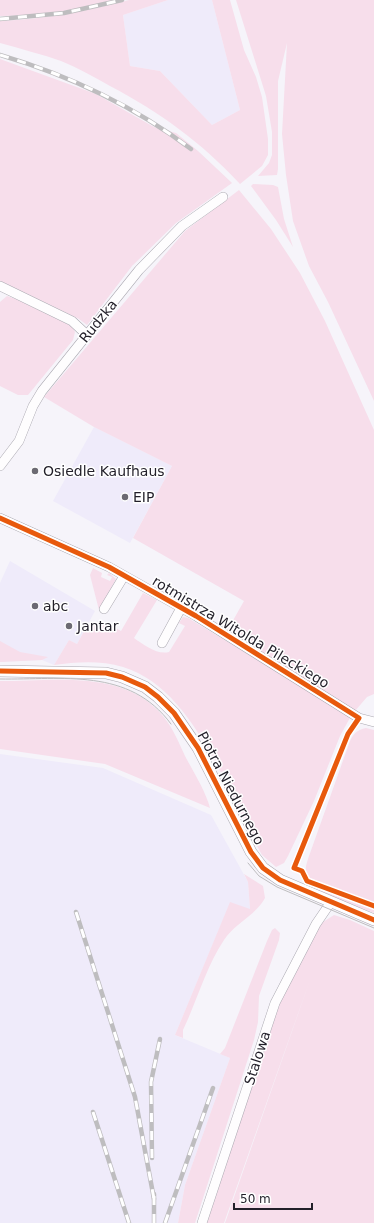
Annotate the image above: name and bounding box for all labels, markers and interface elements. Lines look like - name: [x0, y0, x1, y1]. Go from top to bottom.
- street label: Rudzka: [76, 296, 120, 346]
- place label: Osiedle Kaufhaus: [43, 463, 165, 479]
- marker: Osiedle Kaufhaus: [30, 466, 40, 476]
- place label: EIP: [133, 489, 154, 505]
- marker: EIP: [120, 492, 130, 502]
- street label: rotmistrza Witolda Pileckiego: [150, 573, 332, 691]
- place label: abc: [43, 598, 68, 614]
- marker: abc: [30, 601, 40, 611]
- place label: Jantar: [76, 618, 119, 634]
- marker: Jantar: [64, 621, 74, 631]
- street label: Piotra Niedurnego: [194, 729, 268, 847]
- street label: Stalowa: [241, 1029, 273, 1087]
- scale bar: [234, 1185, 312, 1211]
- text: 50 m: [240, 1192, 271, 1206]

